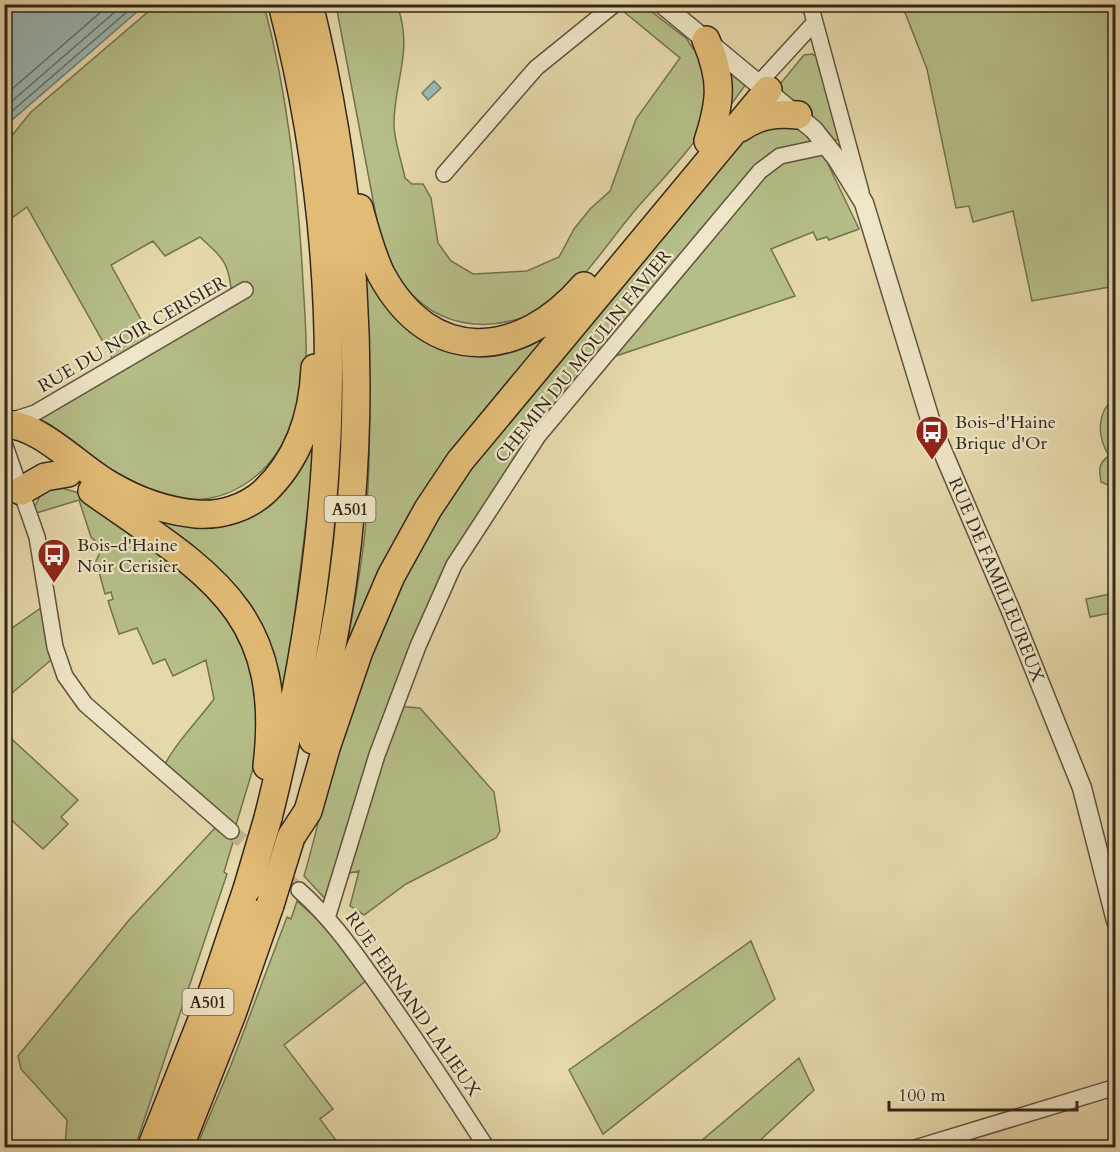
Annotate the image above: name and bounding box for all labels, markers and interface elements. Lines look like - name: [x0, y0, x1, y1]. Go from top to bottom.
- street label: CHEMIN DU MOULIN FAVIER: [489, 244, 678, 468]
- street label: RUE DU NOIR CERISIER: [33, 270, 232, 399]
- place label: Bois-d'Haine Brique d'Or: [955, 410, 1056, 456]
- bus stop icon: Bois-d'Haine Brique d'Or: [914, 414, 950, 461]
- street label: RUE DE FAMILLEUREUX: [942, 474, 1051, 687]
- road number: A501: [324, 496, 376, 522]
- place label: Bois-d'Haine Noir Cerisier: [77, 533, 178, 579]
- bus stop icon: Bois-d'Haine Noir Cerisier: [36, 537, 72, 584]
- street label: RUE FERNAND LALIEUX: [339, 907, 487, 1102]
- road number: A501: [182, 989, 234, 1015]
- scale bar: [889, 1074, 1076, 1112]
- text: 100 m: [898, 1083, 946, 1108]

